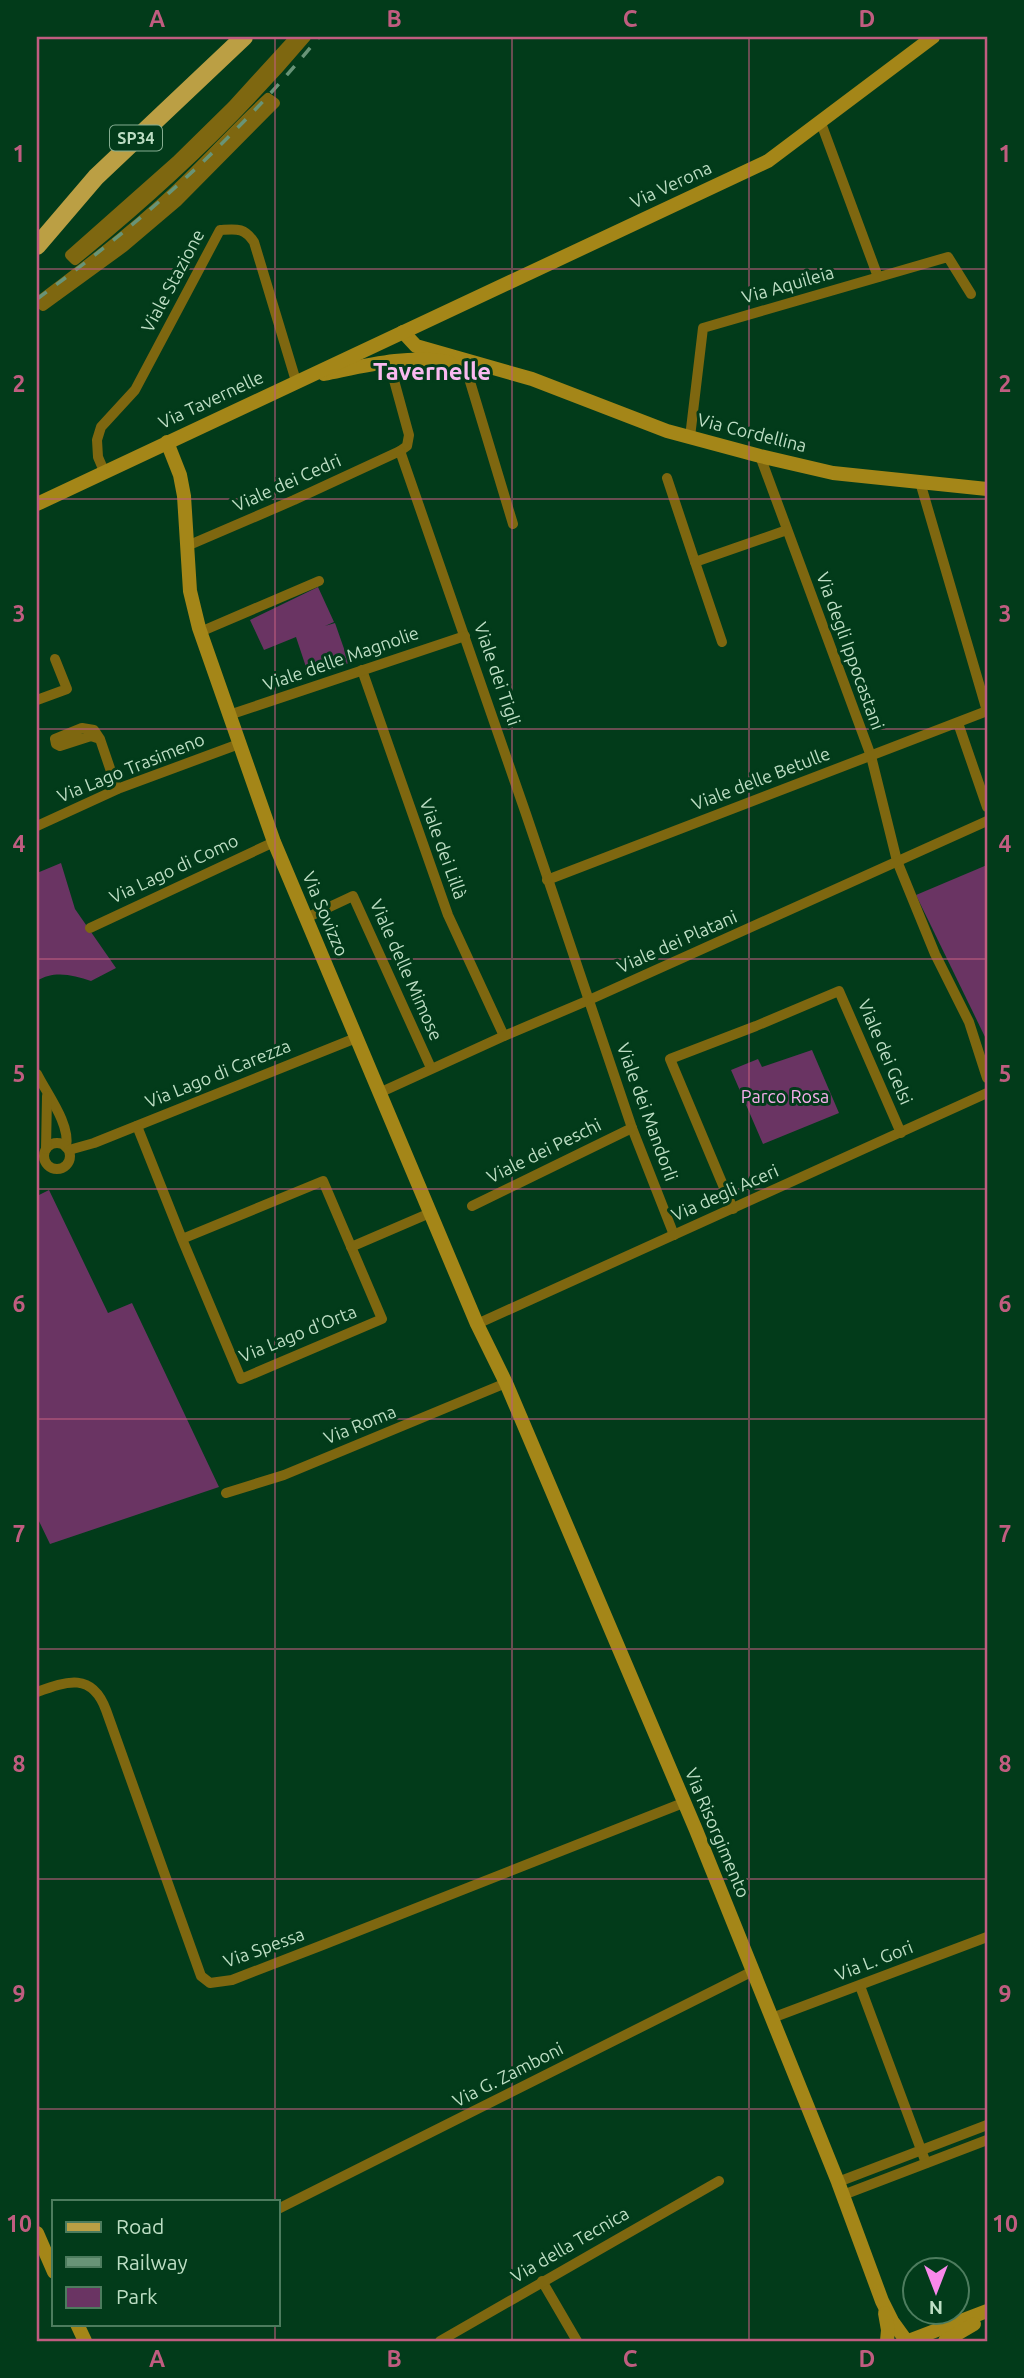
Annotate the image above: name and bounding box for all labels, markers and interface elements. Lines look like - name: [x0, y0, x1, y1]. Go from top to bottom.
- text: A: [149, 6, 165, 31]
- text: B: [386, 6, 402, 31]
- text: C: [623, 6, 638, 31]
- text: D: [859, 6, 875, 31]
- road number: SP34: [110, 126, 162, 150]
- text: 1: [13, 141, 25, 166]
- text: 1: [999, 141, 1011, 166]
- street label: Via Verona: [627, 157, 714, 212]
- street label: Viale Stazione: [137, 226, 208, 335]
- street label: Via Aquileia: [739, 261, 836, 307]
- district label: Tavernelle: [373, 358, 491, 385]
- street label: Via Tavernelle: [155, 366, 266, 432]
- text: 2: [13, 371, 25, 396]
- text: 2: [999, 371, 1011, 396]
- street label: Via Cordellina: [696, 409, 809, 455]
- street label: Viale dei Cedri: [230, 449, 344, 515]
- street label: Via degli Ippocastani: [813, 569, 889, 732]
- text: 3: [13, 601, 25, 626]
- text: 3: [999, 601, 1011, 626]
- street label: Viale dei Tigli: [471, 620, 525, 728]
- street label: Viale delle Magnolie: [260, 622, 421, 694]
- street label: Via Lago Trasimeno: [54, 728, 207, 806]
- street label: Viale delle Betulle: [689, 742, 833, 814]
- street label: Viale dei Lillà: [416, 796, 471, 902]
- street label: Via Lago di Como: [106, 829, 241, 907]
- text: 4: [13, 831, 26, 856]
- text: 4: [999, 831, 1012, 856]
- street label: Via Sovizzo: [299, 868, 353, 959]
- street label: Viale delle Mimose: [367, 896, 447, 1043]
- street label: Viale dei Platani: [614, 906, 740, 976]
- street label: Viale dei Gelsi: [855, 996, 917, 1107]
- street label: Via Lago di Carezza: [142, 1035, 293, 1111]
- street label: Viale dei Mandorli: [614, 1040, 682, 1183]
- text: 5: [13, 1061, 25, 1086]
- text: 5: [999, 1061, 1011, 1086]
- park label: Parco Rosa: [741, 1086, 829, 1106]
- street label: Viale dei Peschi: [483, 1114, 604, 1186]
- street label: Via degli Aceri: [668, 1160, 781, 1225]
- text: 6: [13, 1291, 26, 1316]
- text: 6: [999, 1291, 1012, 1316]
- street label: Via Lago d'Orta: [236, 1300, 359, 1366]
- street label: Via Roma: [321, 1401, 399, 1448]
- text: 7: [13, 1521, 25, 1546]
- text: 7: [999, 1521, 1011, 1546]
- text: 8: [13, 1751, 25, 1776]
- text: 8: [999, 1751, 1011, 1776]
- street label: Via Risorgimento: [682, 1765, 754, 1900]
- street label: Via Spessa: [221, 1923, 307, 1971]
- street label: Via L. Gori: [832, 1936, 915, 1984]
- text: 9: [13, 1981, 25, 2006]
- text: 9: [999, 1981, 1011, 2006]
- street label: Via G. Zamboni: [449, 2038, 566, 2111]
- legend: [52, 2200, 280, 2326]
- street label: Via della Tecnica: [507, 2202, 632, 2286]
- text: 10: [6, 2211, 32, 2236]
- text: 10: [992, 2211, 1018, 2236]
- text: Road: [116, 2214, 164, 2238]
- text: Railway: [116, 2250, 188, 2274]
- north arrow: [902, 2256, 972, 2326]
- text: Park: [116, 2284, 158, 2308]
- text: N: [929, 2297, 943, 2319]
- text: A: [149, 2346, 165, 2371]
- text: B: [386, 2346, 402, 2371]
- text: C: [623, 2346, 638, 2371]
- text: D: [859, 2346, 875, 2371]

